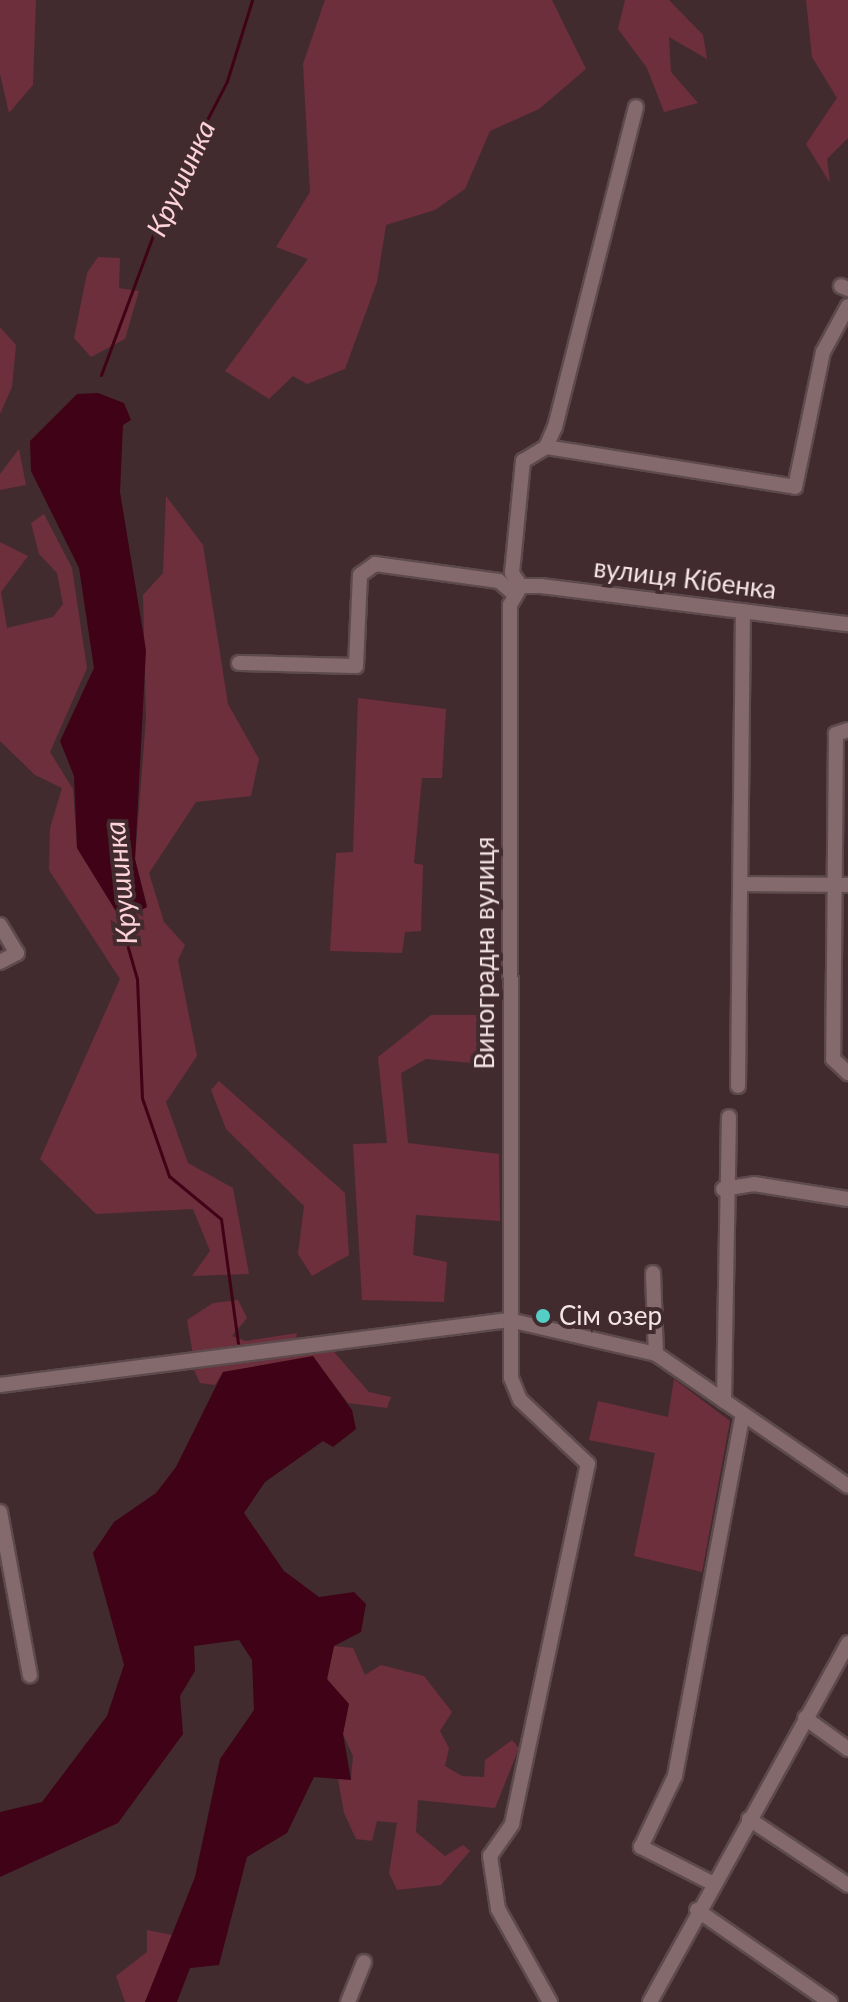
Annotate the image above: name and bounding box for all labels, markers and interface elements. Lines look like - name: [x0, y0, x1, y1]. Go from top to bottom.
- water label: Крушинка: [139, 115, 221, 241]
- street label: вулиця Кібенка: [592, 552, 778, 606]
- water label: Крушинка: [97, 820, 143, 946]
- street label: Виноградна вулиця: [469, 837, 501, 1069]
- place label: Сім озер: [559, 1300, 662, 1332]
- marker: Сім озер: [534, 1307, 552, 1325]

